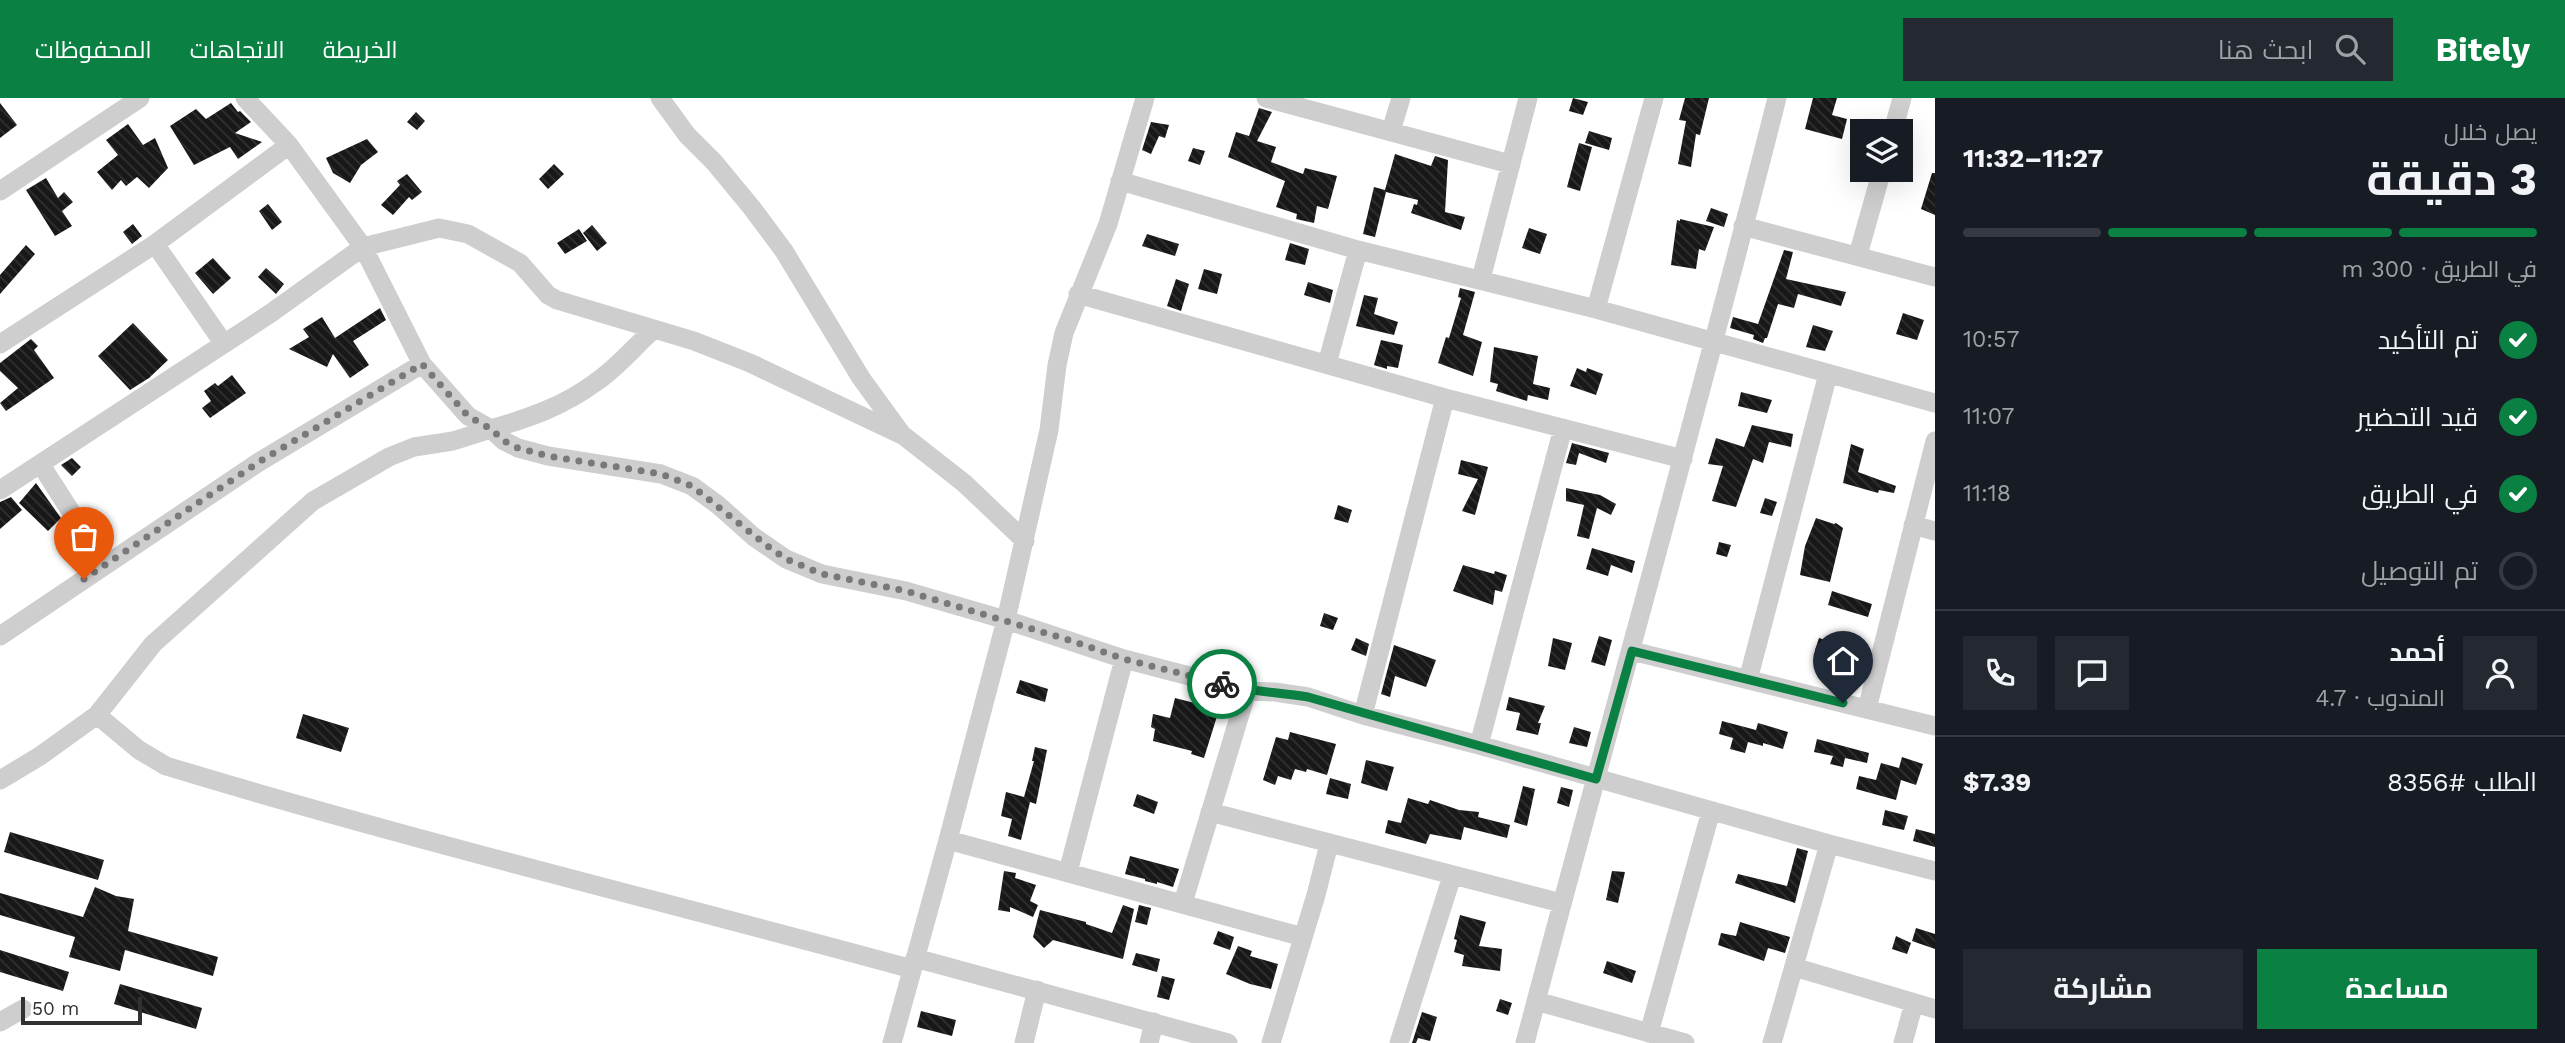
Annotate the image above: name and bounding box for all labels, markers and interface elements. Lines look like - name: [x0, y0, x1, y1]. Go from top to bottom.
- search box: [1903, 18, 2393, 81]
- icon: search: [2331, 30, 2369, 68]
- text: Bitely: [2435, 30, 2530, 69]
- text: ابحث هنا: [2218, 35, 2313, 65]
- text: المحفوظات: [35, 36, 152, 64]
- text: الاتجاهات: [190, 36, 285, 64]
- text: الخريطة: [323, 36, 398, 64]
- map controls: [1850, 119, 1913, 182]
- button: layers: [1850, 119, 1913, 182]
- text: يصل خلال: [2444, 119, 2537, 146]
- text: 11:27–11:32: [1963, 143, 2103, 173]
- text: 3 دقيقة: [2367, 152, 2537, 206]
- text: في الطريق · 300 m: [2342, 256, 2537, 283]
- icon: check: [2499, 321, 2537, 359]
- text: تم التأكيد: [2378, 325, 2478, 355]
- text: 10:57: [1963, 326, 2019, 353]
- icon: check: [2499, 398, 2537, 436]
- text: قيد التحضير: [2357, 402, 2478, 432]
- text: 11:07: [1963, 403, 2015, 430]
- icon: check: [2499, 475, 2537, 513]
- text: في الطريق: [2362, 479, 2478, 509]
- text: 11:18: [1963, 480, 2011, 507]
- pin: [54, 507, 114, 579]
- icon: bag: [65, 518, 103, 556]
- text: تم التوصيل: [2361, 556, 2478, 586]
- pin: [1813, 631, 1873, 703]
- button: phone: [1963, 636, 2037, 710]
- button: chat: [2055, 636, 2129, 710]
- button: person: [2463, 636, 2537, 710]
- text: أحمد: [2389, 637, 2445, 667]
- icon: home: [1824, 642, 1862, 680]
- courier: [1187, 649, 1257, 719]
- icon: bike: [1203, 665, 1241, 703]
- text: المندوب · 4.7: [2315, 685, 2445, 712]
- text: $7.39: [1963, 767, 2031, 797]
- text: الطلب #8356: [2387, 767, 2537, 797]
- button: مشاركة: [1963, 949, 2243, 1029]
- button: مساعدة: [2257, 949, 2537, 1029]
- scale bar: [21, 994, 142, 1026]
- text: 50 m: [32, 997, 79, 1020]

